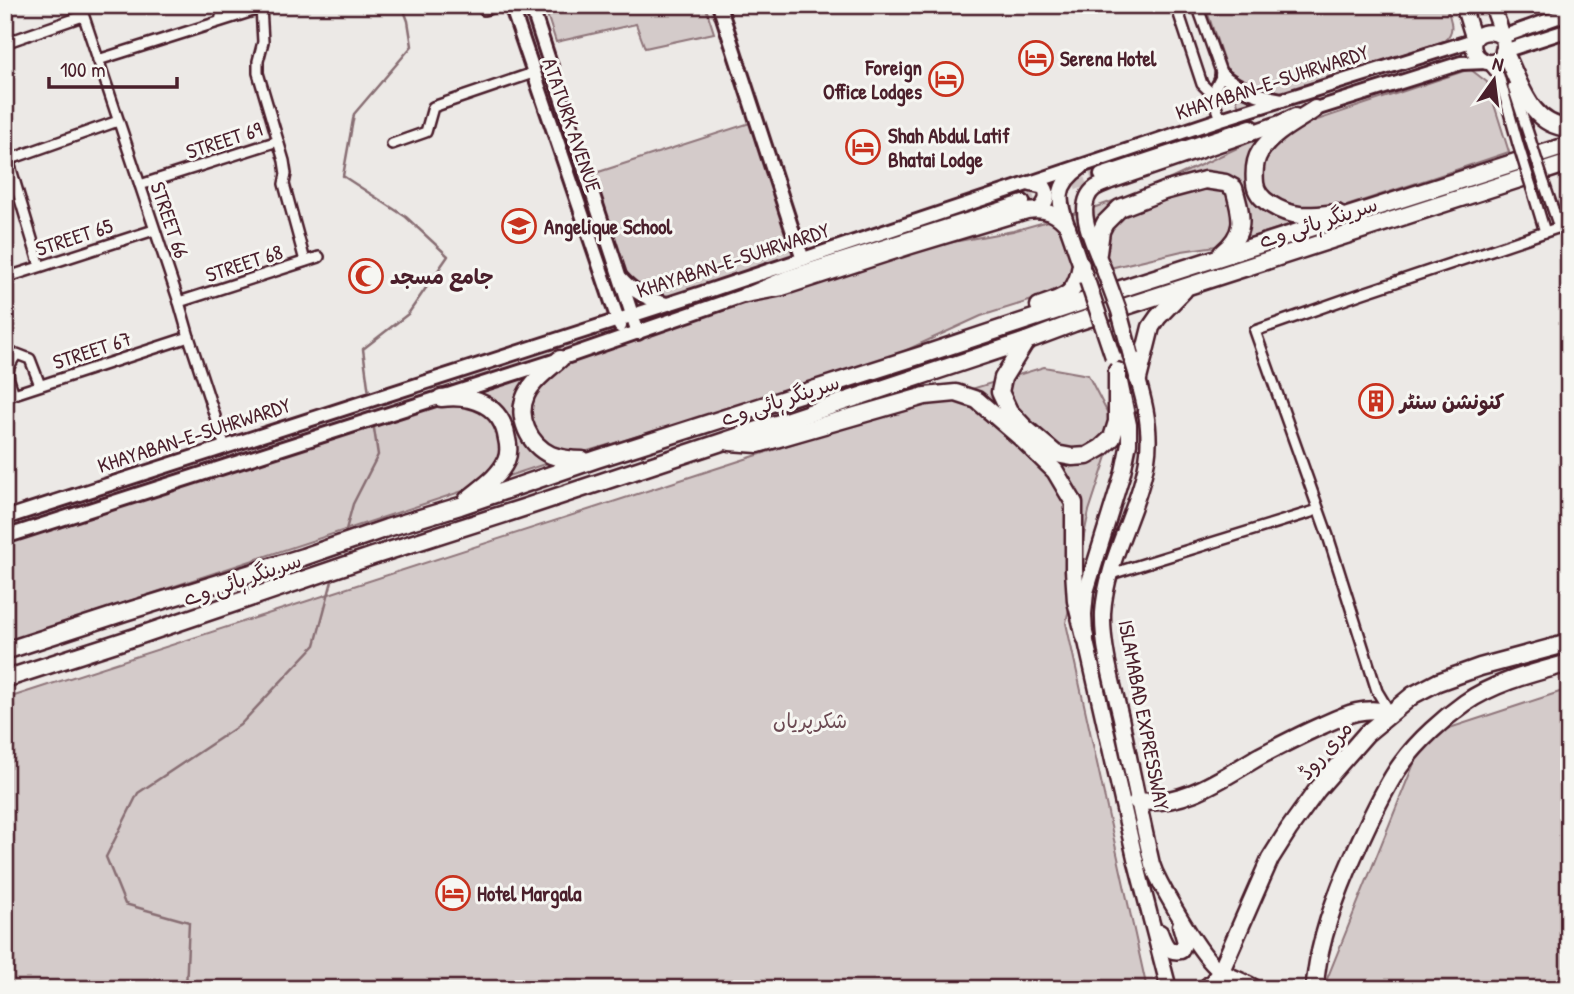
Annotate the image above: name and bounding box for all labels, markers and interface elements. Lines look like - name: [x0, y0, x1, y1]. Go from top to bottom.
- street label: KHAYABAN-E-SUHRWARDY: [1172, 37, 1373, 127]
- hotel icon: Serena Hotel: [1017, 39, 1055, 77]
- place label: Serena Hotel: [1060, 44, 1157, 73]
- scale bar: [49, 46, 177, 90]
- north arrow: [1458, 46, 1528, 116]
- text: N: [1490, 50, 1506, 77]
- place label: Foreign Office Lodges: [823, 53, 922, 107]
- street label: ATATURK AVENUE: [535, 54, 609, 196]
- text: 100 m: [60, 55, 106, 84]
- hotel icon: Foreign Office Lodges: [927, 60, 965, 98]
- street label: STREET 69: [182, 114, 266, 166]
- place label: Shah Abdul Latif Bhatai Lodge: [888, 121, 1010, 175]
- hotel icon: Shah Abdul Latif Bhatai Lodge: [844, 128, 882, 166]
- street label: STREET 66: [143, 178, 197, 262]
- street label: سرینگر ہائی وے: [1255, 189, 1382, 257]
- school or university icon: Angelique School: [500, 207, 538, 245]
- street label: STREET 65: [32, 211, 116, 263]
- place label: Angelique School: [544, 212, 673, 242]
- street label: KHAYABAN-E-SUHRWARDY: [633, 215, 834, 305]
- street label: STREET 68: [202, 237, 286, 289]
- mosque icon: جامع مسجد: [347, 257, 385, 295]
- place label: جامع مسجد: [390, 262, 493, 292]
- street label: STREET 67: [49, 324, 135, 376]
- street label: سرینگر ہائی وے: [717, 367, 844, 435]
- building icon: کنونشن سنٹر: [1357, 382, 1395, 420]
- place label: کنونشن سنٹر: [1398, 387, 1505, 416]
- street label: KHAYABAN-E-SUHRWARDY: [94, 390, 295, 480]
- street label: سرینگر ہائی وے: [179, 545, 306, 615]
- street label: ISLAMABAD EXPRESSWAY: [1111, 617, 1177, 814]
- park label: شکرپریاں: [773, 706, 847, 735]
- street label: مری روڈ: [1291, 714, 1359, 786]
- hotel icon: Hotel Margala: [434, 874, 472, 912]
- place label: Hotel Margala: [477, 879, 582, 909]

